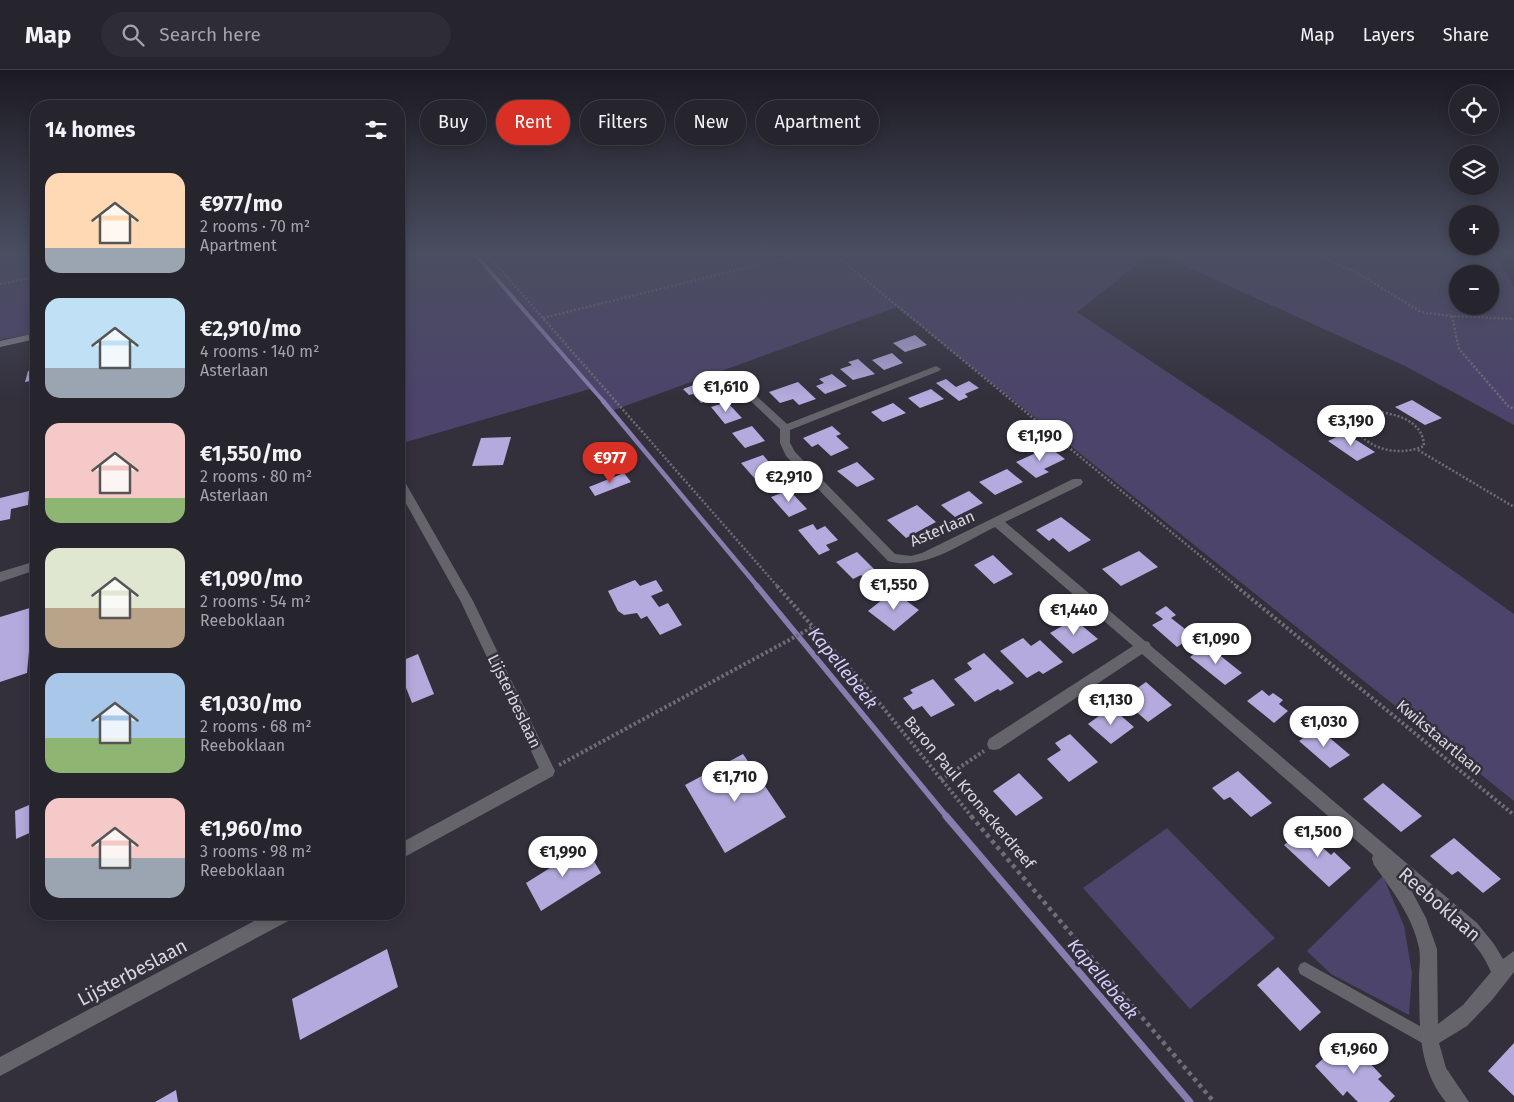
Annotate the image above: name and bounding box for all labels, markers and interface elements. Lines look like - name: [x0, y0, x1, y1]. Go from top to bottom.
- search box: [101, 12, 451, 57]
- text: Map: [25, 21, 71, 49]
- icon: search: [119, 21, 147, 49]
- text: Search here: [159, 23, 261, 46]
- text: Map: [1300, 24, 1335, 46]
- text: Layers: [1363, 24, 1415, 46]
- text: Share: [1443, 24, 1489, 46]
- map controls: [1449, 85, 1499, 315]
- button: locate: [1449, 85, 1499, 135]
- chip: Buy: [420, 100, 486, 145]
- chip: Rent: [496, 100, 570, 145]
- chip: Filters: [580, 100, 665, 145]
- chip: New: [675, 100, 746, 145]
- chip: Apartment: [756, 100, 879, 145]
- icon: filters: [362, 116, 390, 144]
- text: 14 homes: [45, 117, 135, 143]
- button: layers: [1449, 145, 1499, 195]
- text: €977/mo: [200, 191, 283, 217]
- icon: home: [85, 193, 145, 253]
- button: +: [1449, 205, 1499, 255]
- text: 2 rooms · 70 m²: [200, 217, 310, 236]
- text: Apartment: [200, 236, 277, 255]
- button: −: [1449, 265, 1499, 315]
- text: €2,910/mo: [200, 316, 301, 342]
- icon: home: [85, 318, 145, 378]
- text: 4 rooms · 140 m²: [200, 342, 319, 361]
- text: Asterlaan: [200, 361, 268, 380]
- pin: €1,610: [685, 370, 767, 413]
- text: €1,610: [704, 377, 749, 396]
- pin: €3,190: [1310, 404, 1392, 447]
- text: €3,190: [1328, 411, 1374, 430]
- pin: €1,190: [999, 420, 1081, 462]
- text: €1,190: [1018, 426, 1062, 445]
- text: €1,550/mo: [200, 441, 302, 467]
- pin: €977: [580, 442, 640, 484]
- icon: home: [85, 443, 145, 503]
- text: €977: [594, 448, 626, 467]
- pin: €2,910: [748, 460, 830, 503]
- text: 2 rooms · 80 m²: [200, 467, 312, 486]
- text: €2,910: [766, 467, 812, 486]
- text: Asterlaan: [200, 486, 268, 505]
- street label: Asterlaan: [907, 506, 977, 551]
- text: €1,090/mo: [200, 566, 303, 592]
- icon: home: [85, 568, 145, 628]
- pin: €1,550: [853, 568, 935, 611]
- text: €1,550: [871, 575, 917, 594]
- text: 2 rooms · 54 m²: [200, 592, 311, 611]
- pin: €1,440: [1033, 594, 1115, 636]
- text: €1,440: [1050, 600, 1098, 619]
- text: Reeboklaan: [200, 611, 285, 630]
- pin: €1,090: [1175, 622, 1257, 665]
- water label: Kapellebeek: [803, 623, 883, 713]
- text: €1,090: [1192, 629, 1240, 648]
- street label: Lijsterbeslaan: [484, 651, 545, 751]
- pin: €1,130: [1070, 684, 1152, 726]
- text: €1,130: [1089, 690, 1133, 709]
- text: €1,030/mo: [200, 691, 302, 717]
- icon: home: [85, 693, 145, 753]
- street label: Kwikstaartlaan: [1393, 696, 1487, 779]
- pin: €1,030: [1283, 706, 1365, 748]
- street label: Baron Paul Kronackerdreef: [900, 712, 1040, 874]
- text: €1,030: [1301, 712, 1347, 731]
- text: 2 rooms · 68 m²: [200, 717, 312, 736]
- text: Reeboklaan: [200, 736, 285, 755]
- pin: €1,710: [694, 760, 776, 803]
- text: €1,710: [713, 767, 757, 786]
- text: €1,960/mo: [200, 816, 302, 842]
- pin: €1,500: [1277, 816, 1359, 858]
- icon: home: [85, 818, 145, 878]
- text: €1,500: [1294, 822, 1342, 841]
- pin: €1,990: [522, 836, 604, 878]
- text: 3 rooms · 98 m²: [200, 842, 312, 861]
- text: €1,990: [539, 842, 587, 861]
- text: Reeboklaan: [200, 861, 285, 880]
- street label: Reeboklaan: [1394, 862, 1485, 946]
- street label: Lijsterbeslaan: [73, 934, 191, 1011]
- water label: Kapellebeek: [1063, 934, 1143, 1024]
- pin: €1,960: [1313, 1032, 1395, 1075]
- text: €1,960: [1330, 1039, 1378, 1058]

